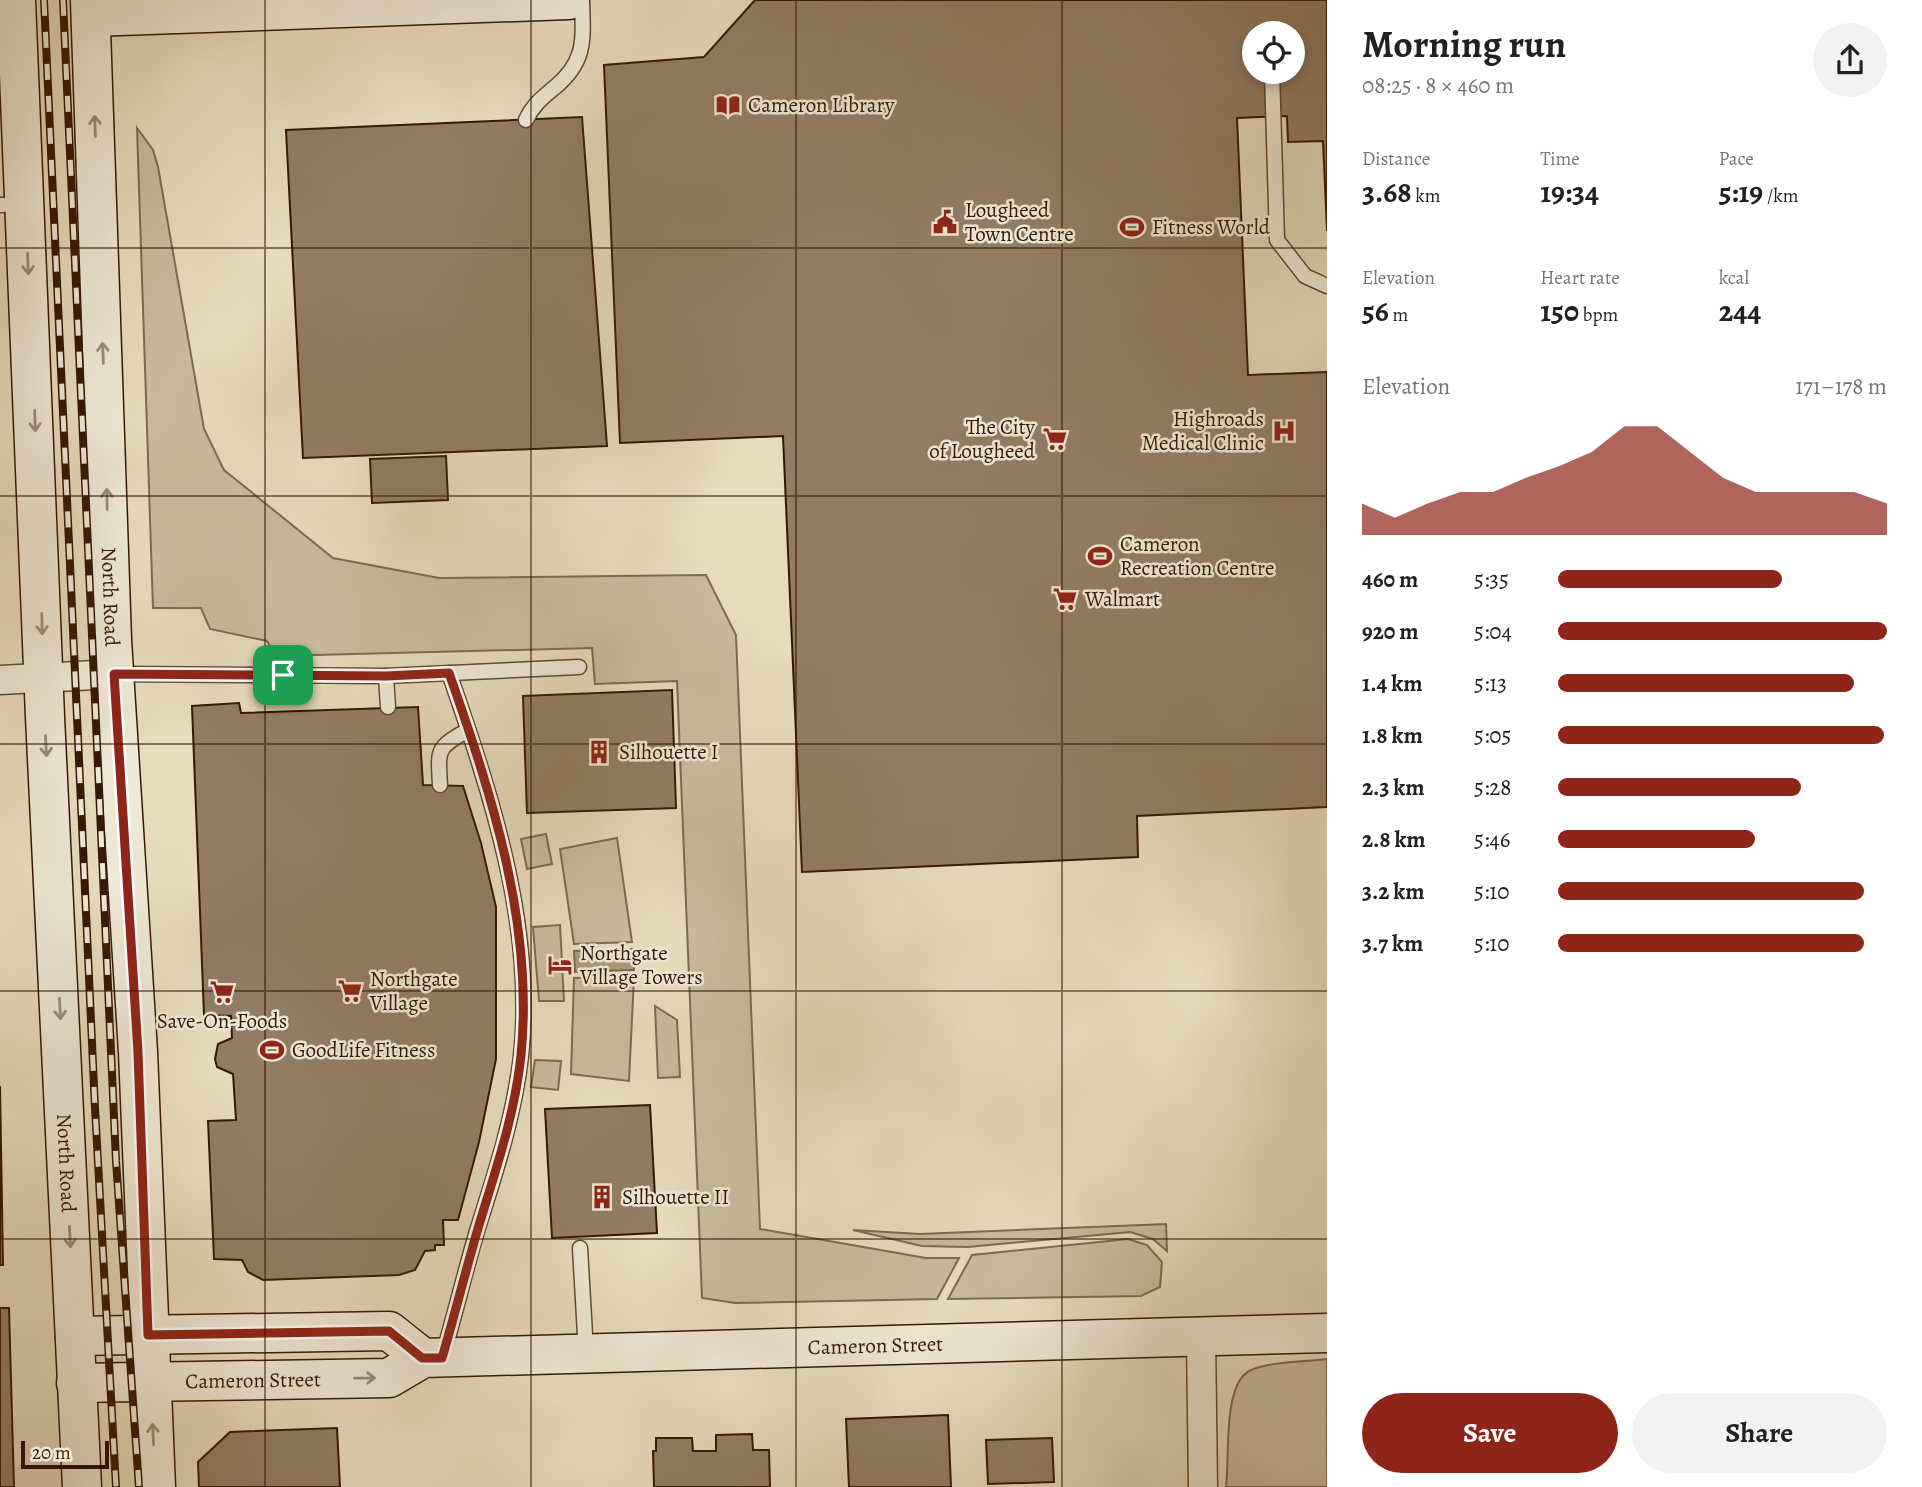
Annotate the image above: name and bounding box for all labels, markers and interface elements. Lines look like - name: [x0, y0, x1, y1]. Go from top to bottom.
- text: Morning run: [1362, 18, 1566, 70]
- map controls: [1242, 21, 1305, 84]
- button: locate: [1242, 21, 1305, 84]
- button: share: [1813, 23, 1887, 97]
- text: 08:25 · 8 × 460 m: [1362, 70, 1514, 101]
- library icon: Cameron Library: [714, 91, 742, 119]
- place label: Cameron Library: [748, 91, 895, 119]
- one-way arrow: [88, 115, 101, 138]
- text: Distance: [1362, 146, 1430, 172]
- text: Time: [1540, 146, 1580, 172]
- text: Pace: [1719, 146, 1754, 172]
- text: 3.68: [1362, 172, 1412, 212]
- text: 19:34: [1540, 172, 1599, 212]
- text: 5:19: [1719, 172, 1763, 212]
- text: km: [1412, 183, 1441, 209]
- text: /km: [1763, 183, 1799, 209]
- place label: Lougheed Town Centre: [965, 196, 1074, 248]
- public building icon: Lougheed Town Centre: [931, 208, 959, 236]
- sports icon: Fitness World: [1118, 213, 1146, 241]
- place label: Fitness World: [1152, 213, 1271, 241]
- one-way arrow: [21, 252, 34, 275]
- text: Elevation: [1362, 265, 1435, 291]
- text: Heart rate: [1540, 265, 1620, 291]
- text: kcal: [1719, 265, 1749, 291]
- text: 56: [1362, 291, 1389, 331]
- text: 150: [1540, 291, 1579, 331]
- text: 244: [1719, 291, 1761, 331]
- text: m: [1389, 302, 1408, 328]
- text: bpm: [1579, 302, 1618, 328]
- one-way arrow: [96, 342, 109, 365]
- text: Elevation: [1362, 371, 1450, 402]
- text: 171–178 m: [1795, 371, 1887, 402]
- place label: Highroads Medical Clinic: [1142, 405, 1264, 457]
- one-way arrow: [28, 409, 41, 432]
- place label: The City of Lougheed: [929, 413, 1036, 465]
- hospital icon: Highroads Medical Clinic: [1270, 417, 1298, 445]
- supermarket icon: The City of Lougheed: [1041, 425, 1069, 453]
- one-way arrow: [101, 488, 114, 511]
- place label: Cameron Recreation Centre: [1120, 530, 1274, 582]
- sports icon: Cameron Recreation Centre: [1086, 542, 1114, 570]
- street label: North Road: [95, 547, 126, 648]
- text: 460 m: [1362, 564, 1418, 595]
- text: 5:35: [1474, 564, 1509, 595]
- supermarket icon: Walmart: [1051, 585, 1079, 613]
- place label: Walmart: [1084, 585, 1160, 613]
- one-way arrow: [35, 612, 48, 635]
- text: 920 m: [1362, 616, 1419, 647]
- text: 5:04: [1474, 616, 1512, 647]
- pin: [253, 645, 313, 705]
- icon: arrive: [264, 656, 302, 694]
- text: 1.4 km: [1362, 668, 1423, 699]
- text: 5:13: [1474, 668, 1507, 699]
- text: 1.8 km: [1362, 720, 1423, 751]
- text: 5:05: [1474, 720, 1512, 751]
- one-way arrow: [40, 734, 53, 757]
- building icon: Silhouette I: [585, 738, 613, 766]
- place label: Silhouette I: [619, 738, 718, 766]
- text: 2.3 km: [1362, 772, 1425, 803]
- text: 5:28: [1474, 772, 1511, 803]
- text: 2.8 km: [1362, 824, 1426, 855]
- text: 5:46: [1474, 824, 1510, 855]
- text: 3.2 km: [1362, 876, 1425, 907]
- text: 5:10: [1474, 876, 1510, 907]
- text: 3.7 km: [1362, 928, 1423, 959]
- text: 5:10: [1474, 928, 1510, 959]
- place label: Northgate Village Towers: [579, 939, 703, 991]
- hotel icon: Northgate Village Towers: [546, 951, 574, 979]
- place label: Northgate Village: [369, 965, 458, 1017]
- supermarket icon: Northgate Village: [336, 977, 364, 1005]
- supermarket icon: Save-On-Foods: [208, 978, 236, 1006]
- one-way arrow: [53, 998, 66, 1021]
- place label: Save-On-Foods: [157, 1007, 287, 1035]
- sports icon: GoodLife Fitness: [258, 1036, 286, 1064]
- place label: GoodLife Fitness: [292, 1036, 435, 1064]
- street label: North Road: [50, 1113, 83, 1214]
- building icon: Silhouette II: [588, 1183, 616, 1211]
- place label: Silhouette II: [622, 1183, 729, 1211]
- one-way arrow: [64, 1225, 77, 1248]
- street label: Cameron Street: [807, 1330, 944, 1361]
- street label: Cameron Street: [185, 1365, 321, 1395]
- one-way arrow: [353, 1372, 376, 1385]
- button: Save: [1362, 1393, 1618, 1473]
- button: Share: [1632, 1393, 1887, 1473]
- one-way arrow: [146, 1424, 159, 1446]
- scale bar: [21, 1438, 108, 1470]
- text: 20 m: [32, 1440, 71, 1466]

